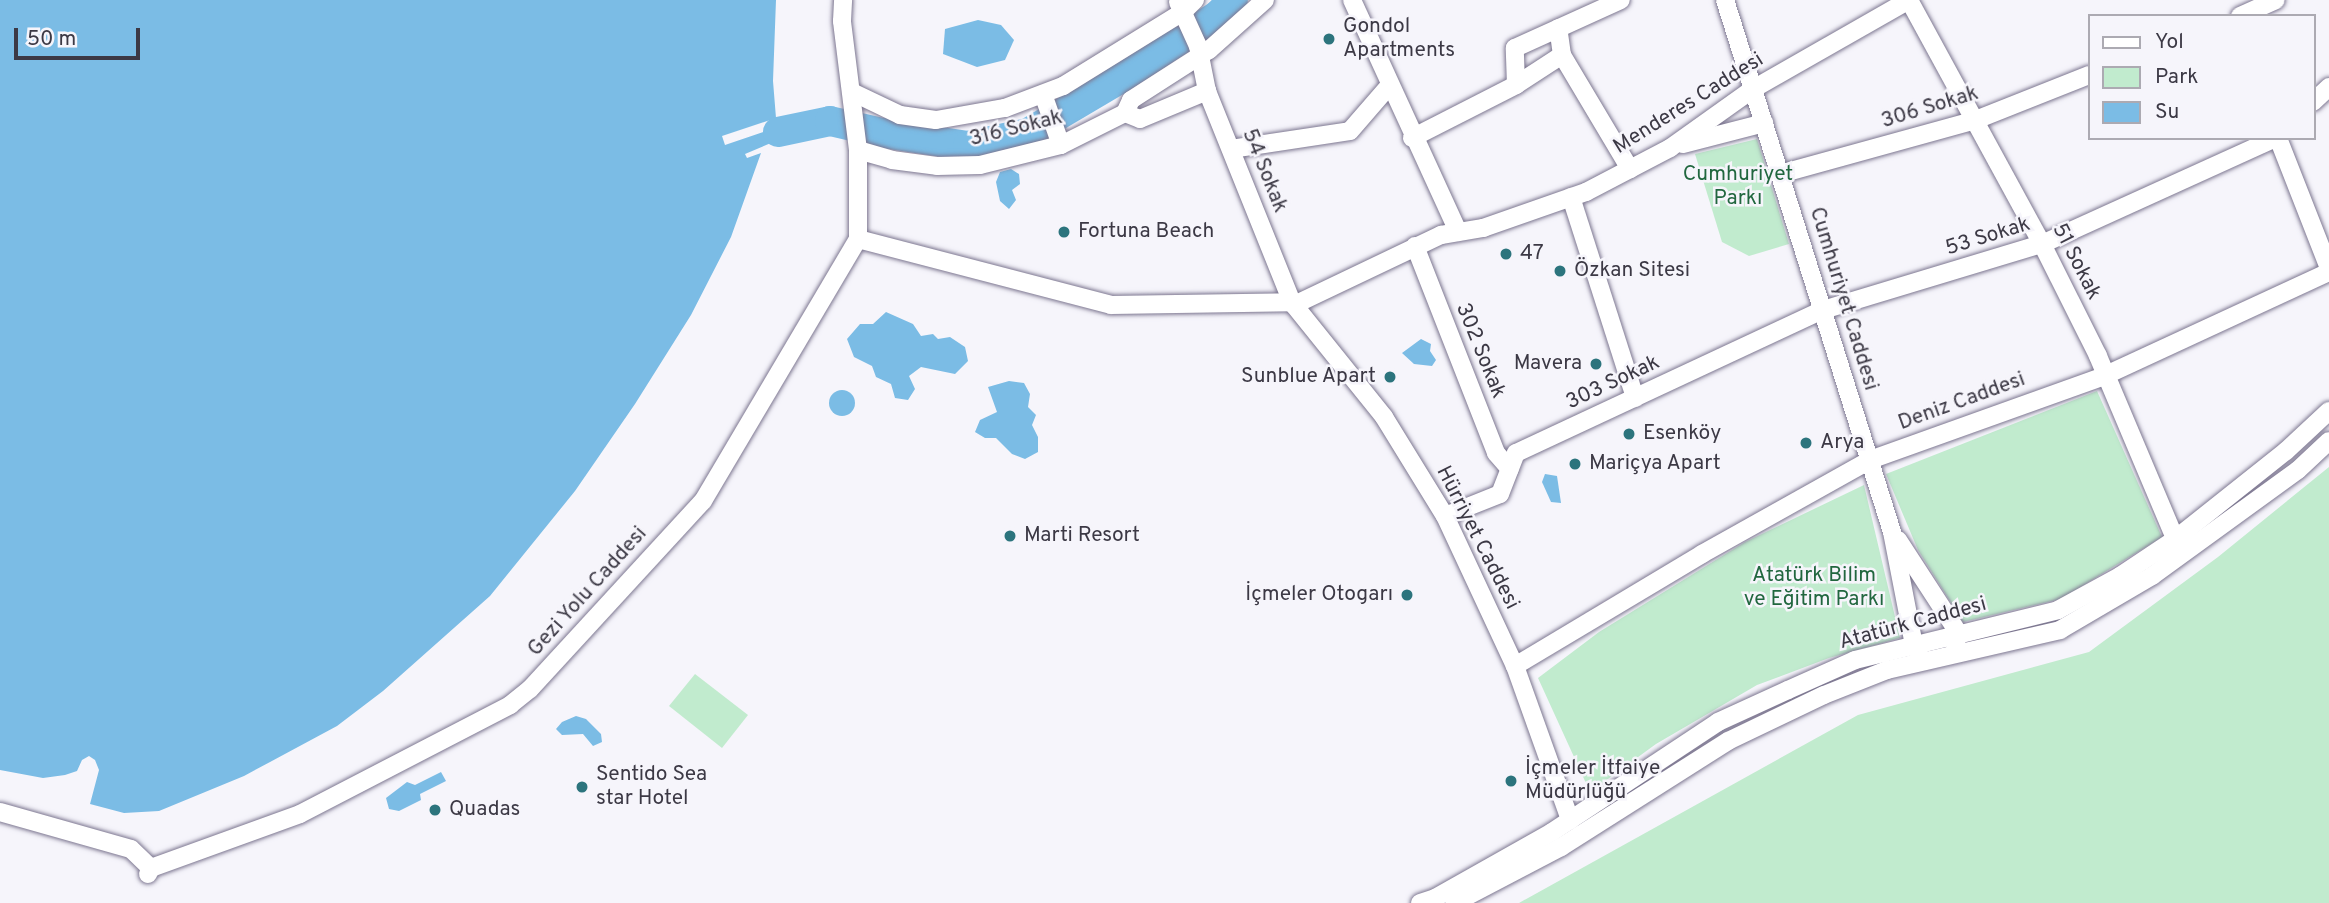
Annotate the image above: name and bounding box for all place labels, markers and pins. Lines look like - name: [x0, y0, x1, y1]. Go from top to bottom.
- place label: Gondol Apartments: [1343, 14, 1455, 64]
- marker: Gondol Apartments: [1321, 31, 1337, 47]
- place label: Fortuna Beach: [1078, 219, 1214, 245]
- marker: Fortuna Beach: [1056, 224, 1072, 240]
- place label: 47: [1520, 241, 1544, 267]
- marker: 47: [1498, 246, 1514, 262]
- place label: Özkan Sitesi: [1574, 258, 1690, 284]
- marker: Özkan Sitesi: [1552, 263, 1568, 279]
- place label: Mavera: [1514, 351, 1582, 377]
- marker: Mavera: [1588, 356, 1604, 372]
- place label: Sunblue Apart: [1240, 364, 1376, 390]
- marker: Sunblue Apart: [1382, 369, 1398, 385]
- place label: Esenköy: [1643, 421, 1721, 447]
- marker: Esenköy: [1621, 426, 1637, 442]
- place label: Arya: [1820, 430, 1864, 456]
- marker: Arya: [1798, 435, 1814, 451]
- place label: Mariçya Apart: [1589, 451, 1721, 477]
- marker: Mariçya Apart: [1567, 456, 1583, 472]
- place label: Marti Resort: [1024, 523, 1140, 549]
- marker: Marti Resort: [1002, 528, 1018, 544]
- place label: İçmeler Otogarı: [1245, 582, 1393, 608]
- marker: İçmeler Otogarı: [1399, 587, 1415, 603]
- place label: İçmeler İtfaiye Müdürlüğü: [1525, 756, 1660, 806]
- place label: Sentido Sea star Hotel: [596, 762, 707, 812]
- marker: İçmeler İtfaiye Müdürlüğü: [1503, 773, 1519, 789]
- marker: Sentido Sea star Hotel: [574, 779, 590, 795]
- place label: Quadas: [449, 797, 520, 823]
- marker: Quadas: [427, 802, 443, 818]

